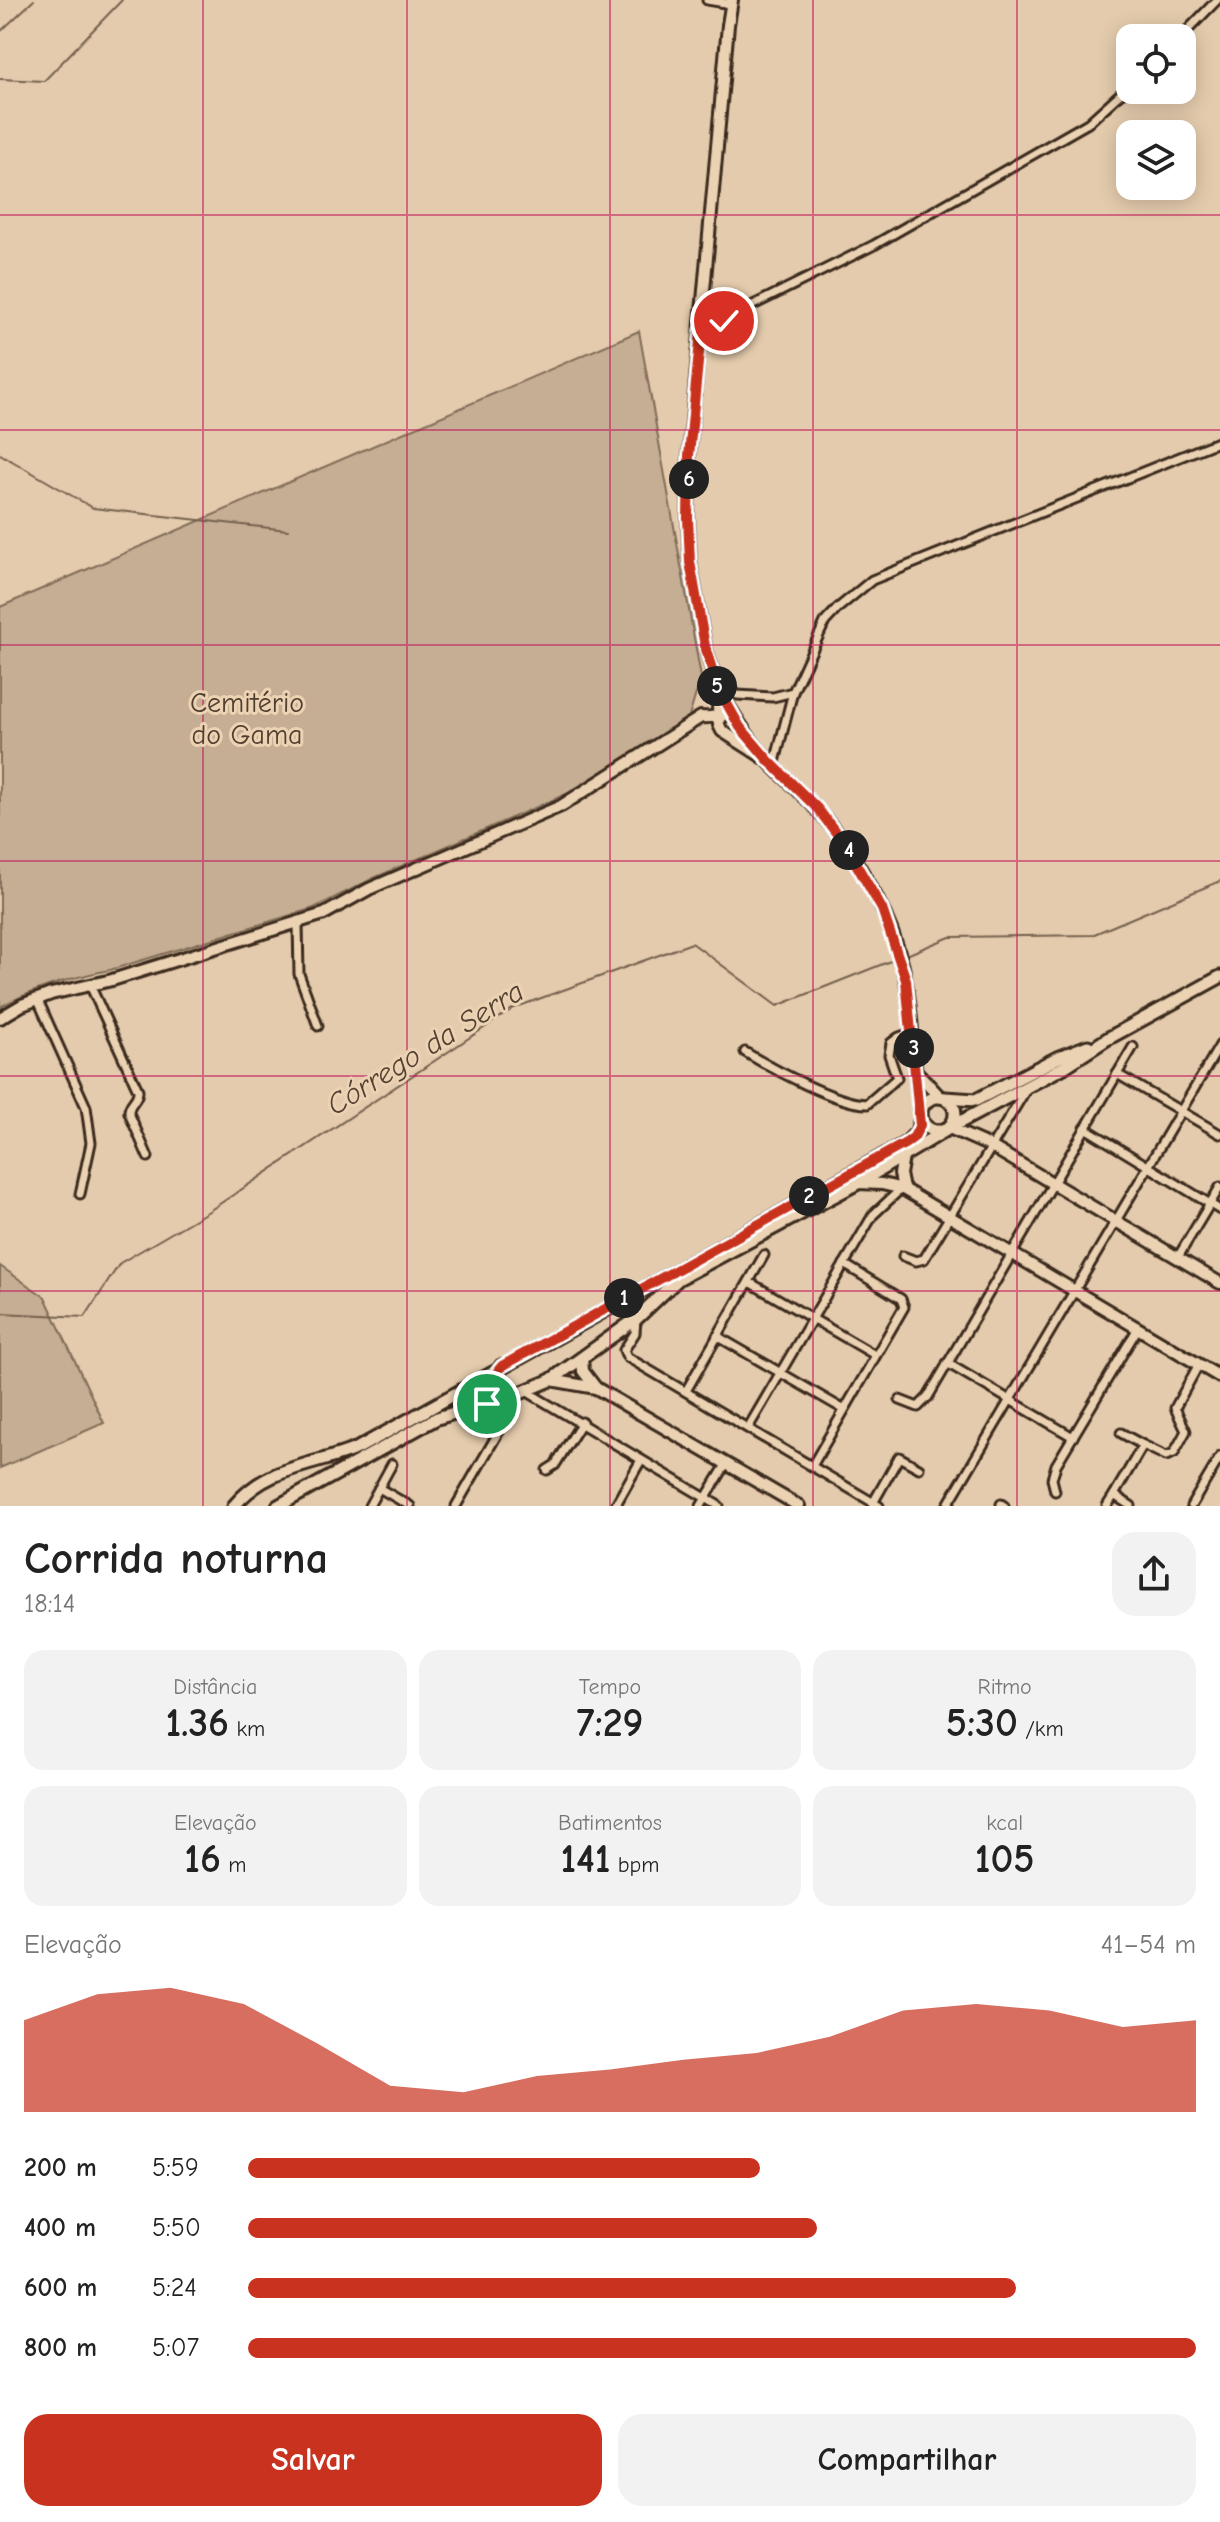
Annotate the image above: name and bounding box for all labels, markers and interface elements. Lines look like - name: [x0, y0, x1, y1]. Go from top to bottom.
- map controls: [1116, 24, 1196, 200]
- button: locate: [1116, 24, 1196, 104]
- button: layers: [1116, 120, 1196, 200]
- pin: [690, 287, 758, 355]
- icon: check: [702, 299, 746, 343]
- pin: 6: [669, 459, 709, 499]
- text: 6: [683, 466, 695, 492]
- pin: 5: [697, 666, 737, 706]
- text: 5: [711, 673, 723, 699]
- park label: Cemitério do Gama: [190, 687, 304, 751]
- pin: 4: [829, 830, 869, 870]
- text: 4: [844, 837, 854, 863]
- water label: Córrego da Serra: [321, 974, 530, 1123]
- pin: 3: [894, 1028, 934, 1068]
- text: 3: [909, 1035, 919, 1061]
- pin: 2: [789, 1176, 829, 1216]
- text: 2: [804, 1183, 814, 1209]
- pin: 1: [604, 1278, 644, 1318]
- text: 1: [620, 1285, 628, 1311]
- pin: [453, 1370, 521, 1438]
- icon: arrive: [465, 1382, 509, 1426]
- button: share: [1112, 1532, 1196, 1616]
- text: Corrida noturna: [24, 1533, 328, 1584]
- text: 18:14: [24, 1589, 75, 1619]
- text: Distância: [173, 1674, 257, 1700]
- text: Tempo: [579, 1674, 641, 1700]
- text: Ritmo: [978, 1674, 1032, 1700]
- text: 1.36: [165, 1700, 229, 1746]
- text: 7:29: [576, 1700, 644, 1746]
- text: 5:30: [946, 1700, 1018, 1746]
- text: km: [229, 1716, 265, 1742]
- text: /km: [1018, 1716, 1064, 1742]
- text: Elevação: [174, 1810, 257, 1836]
- text: Batimentos: [558, 1810, 662, 1836]
- text: kcal: [986, 1810, 1023, 1836]
- text: 16: [184, 1836, 221, 1882]
- text: 141: [561, 1836, 610, 1882]
- text: 105: [975, 1836, 1035, 1882]
- text: m: [221, 1852, 246, 1878]
- text: bpm: [610, 1852, 659, 1878]
- text: Elevação: [24, 1930, 122, 1960]
- text: 41–54 m: [1101, 1930, 1196, 1960]
- text: 200 m: [24, 2153, 97, 2183]
- text: 5:59: [152, 2153, 199, 2183]
- text: 400 m: [24, 2213, 96, 2243]
- text: 5:50: [152, 2213, 201, 2243]
- text: 600 m: [24, 2273, 97, 2303]
- text: 5:24: [152, 2273, 197, 2303]
- text: 800 m: [24, 2333, 97, 2363]
- text: 5:07: [152, 2333, 199, 2363]
- button: Salvar: [24, 2414, 602, 2506]
- button: Compartilhar: [618, 2414, 1196, 2506]

